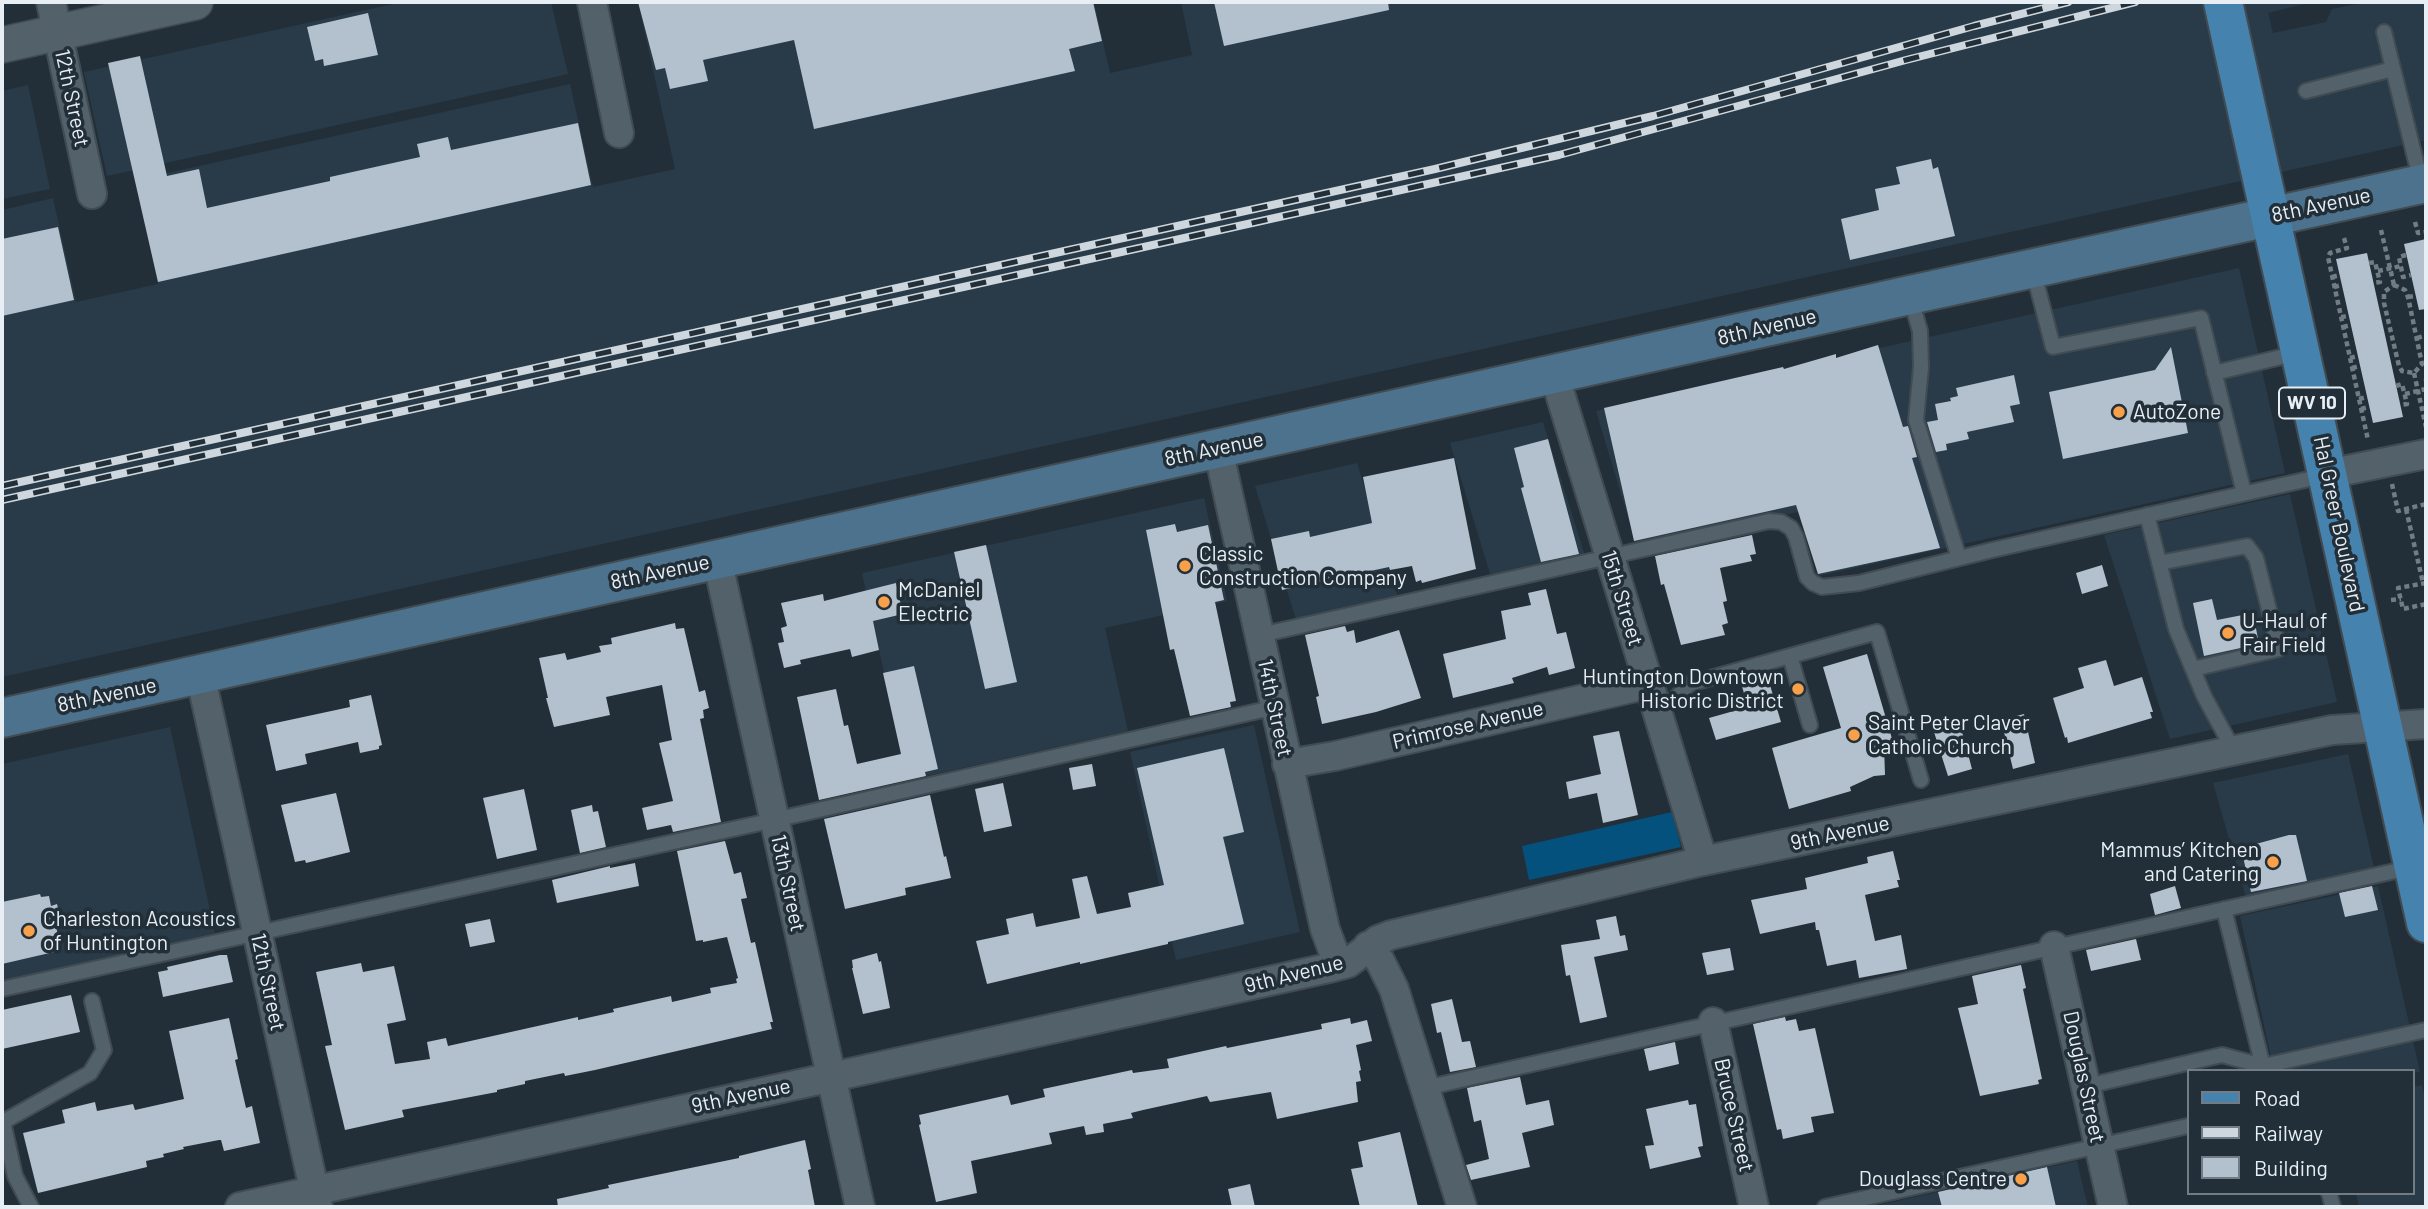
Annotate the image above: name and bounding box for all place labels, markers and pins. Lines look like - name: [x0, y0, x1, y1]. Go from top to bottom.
- place label: AutoZone: [2133, 399, 2221, 425]
- marker: AutoZone: [2111, 404, 2127, 420]
- place label: Classic Construction Company: [1199, 541, 1407, 591]
- marker: Classic Construction Company: [1177, 558, 1193, 574]
- place label: McDaniel Electric: [898, 577, 980, 627]
- marker: McDaniel Electric: [876, 594, 892, 610]
- place label: U-Haul of Fair Field: [2242, 608, 2327, 658]
- marker: U-Haul of Fair Field: [2220, 625, 2236, 641]
- place label: Huntington Downtown Historic District: [1583, 664, 1784, 714]
- marker: Huntington Downtown Historic District: [1790, 681, 1806, 697]
- place label: Saint Peter Claver Catholic Church: [1868, 710, 2030, 760]
- marker: Saint Peter Claver Catholic Church: [1846, 727, 1862, 743]
- place label: Mammus’ Kitchen and Catering: [2100, 837, 2259, 887]
- marker: Mammus’ Kitchen and Catering: [2265, 854, 2281, 870]
- place label: Charleston Acoustics of Huntington: [43, 906, 236, 956]
- marker: Charleston Acoustics of Huntington: [21, 923, 37, 939]
- place label: Douglass Centre: [1859, 1166, 2007, 1192]
- marker: Douglass Centre: [2013, 1171, 2029, 1187]

